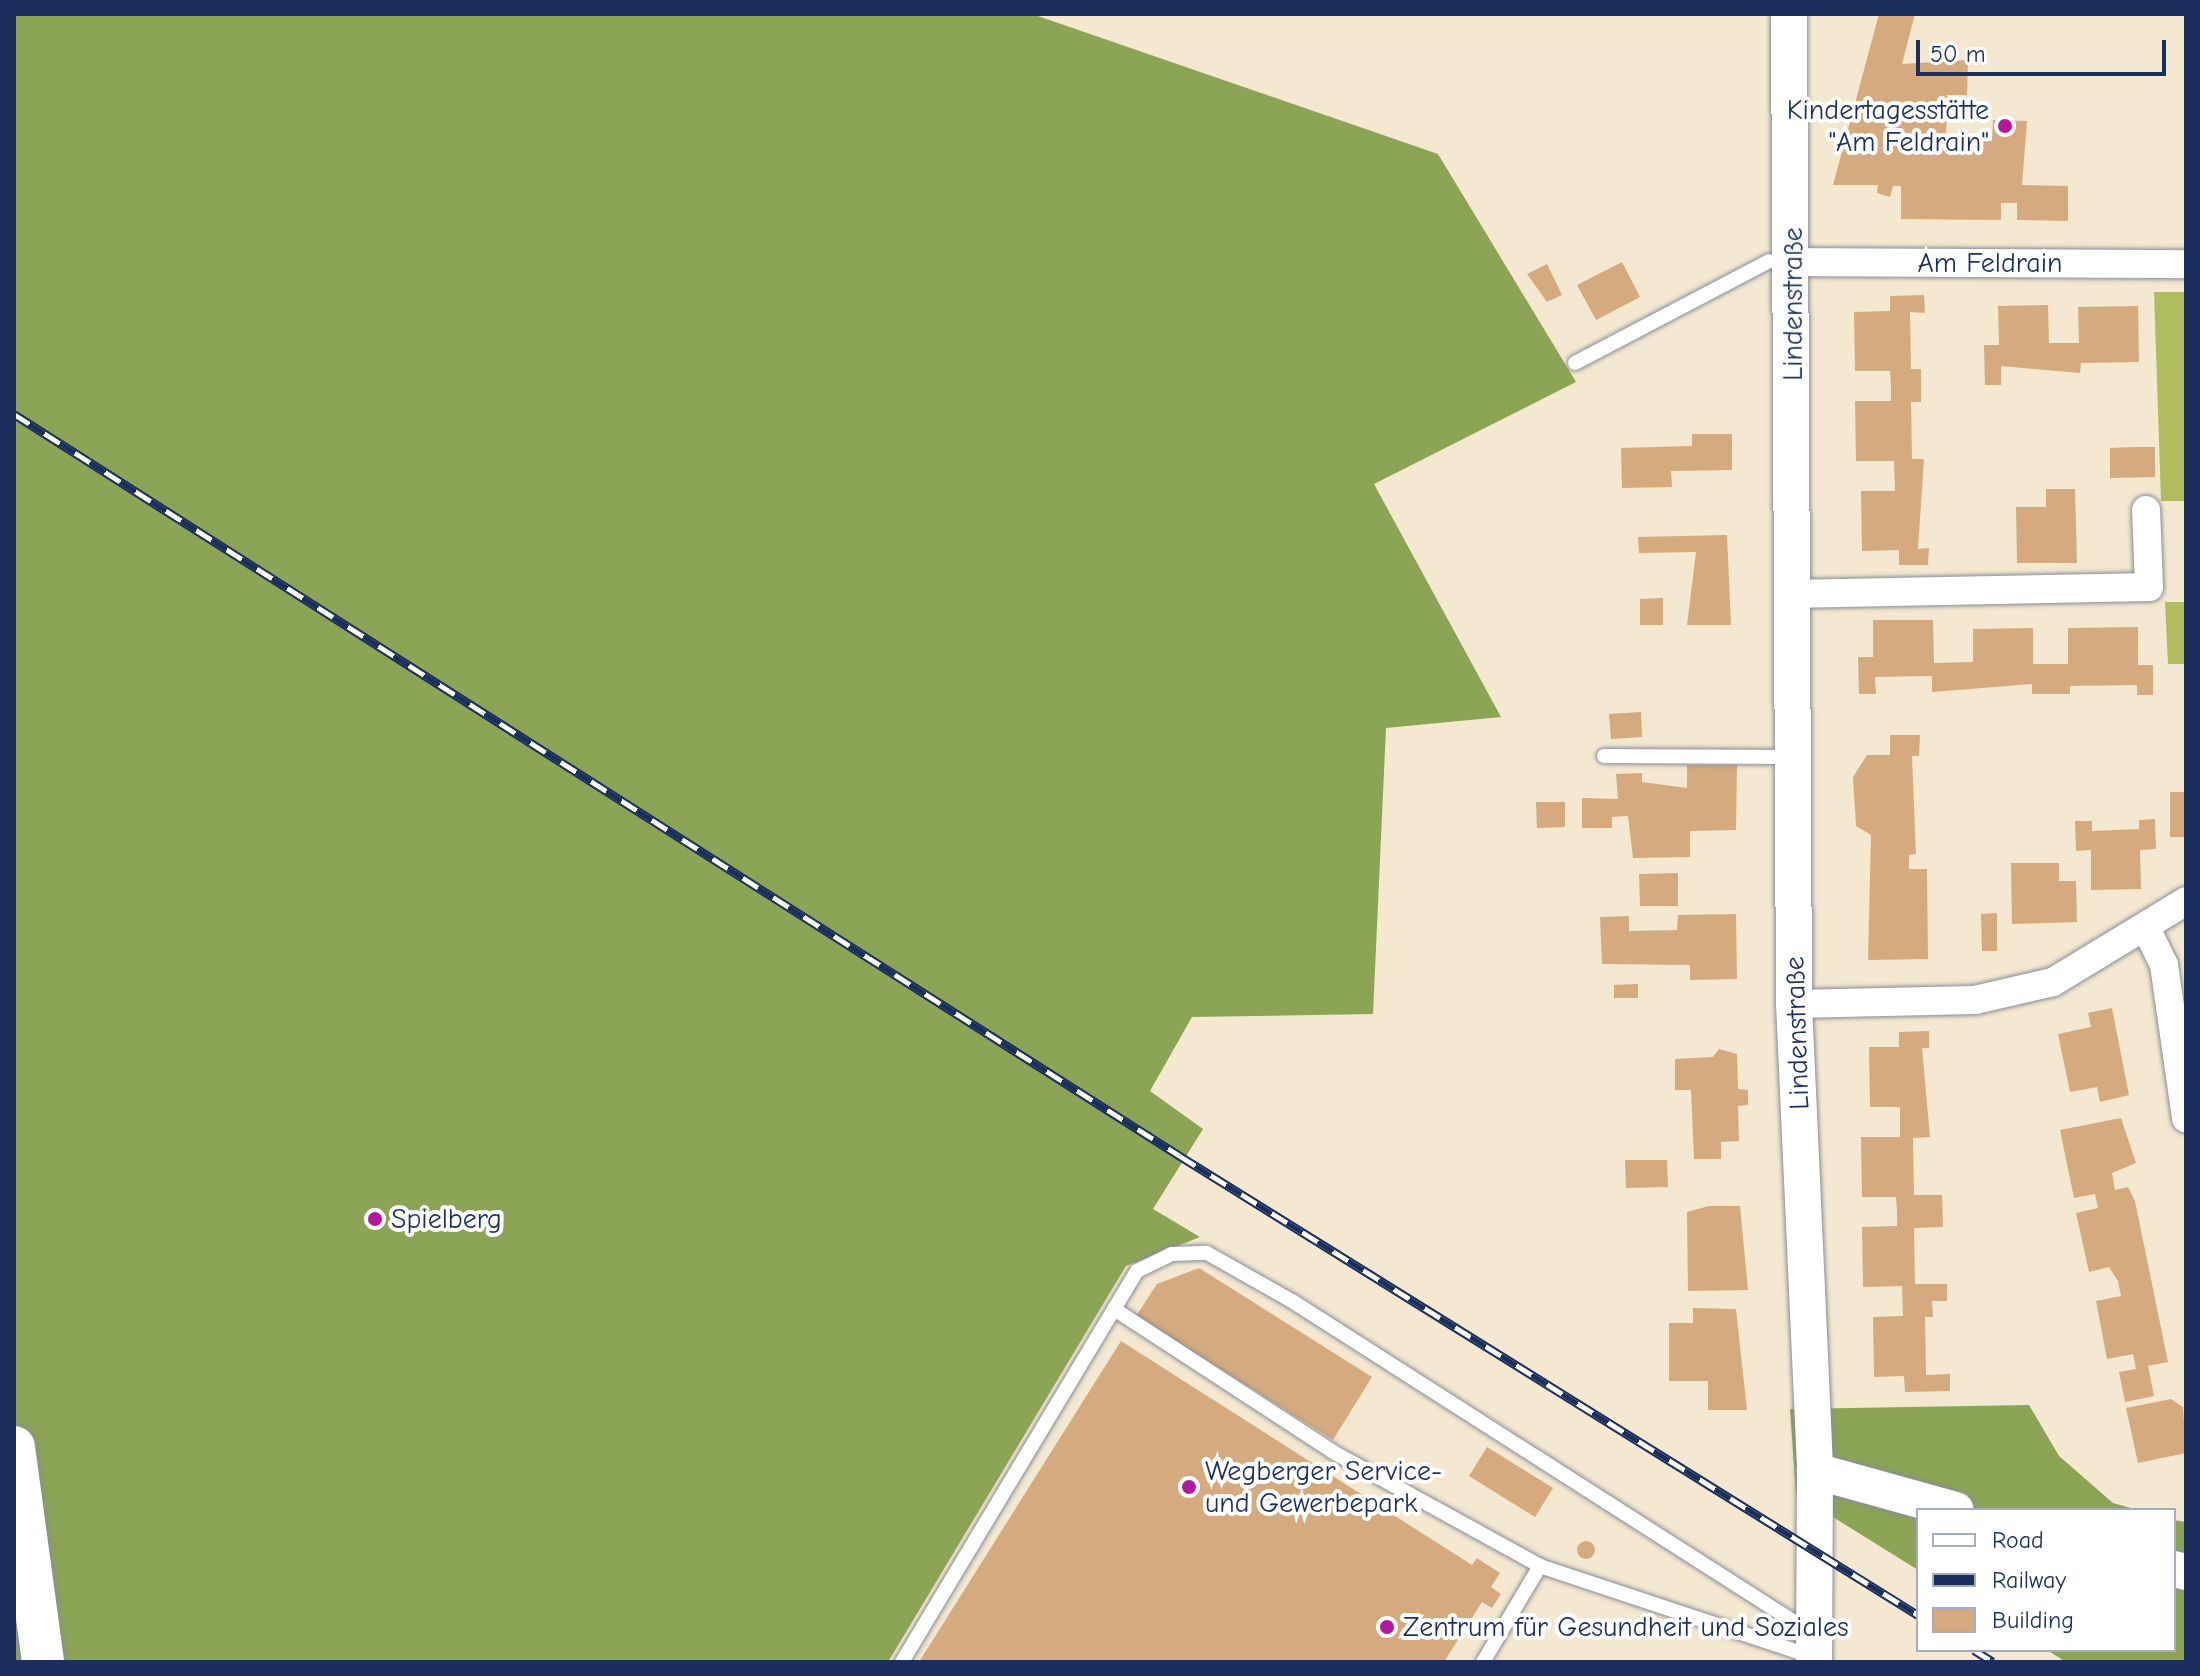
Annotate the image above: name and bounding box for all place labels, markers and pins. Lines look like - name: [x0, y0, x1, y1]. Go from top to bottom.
- place label: Kindertagesstätte "Am Feldrain": [1787, 93, 1989, 159]
- marker: Kindertagesstätte "Am Feldrain": [1996, 117, 2014, 135]
- place label: Spielberg: [391, 1202, 502, 1236]
- marker: Spielberg: [366, 1210, 384, 1228]
- place label: Wegberger Service- und Gewerbepark: [1205, 1454, 1442, 1520]
- marker: Wegberger Service- und Gewerbepark: [1180, 1478, 1198, 1496]
- place label: Zentrum für Gesundheit und Soziales: [1403, 1610, 1849, 1644]
- marker: Zentrum für Gesundheit und Soziales: [1378, 1618, 1396, 1636]

